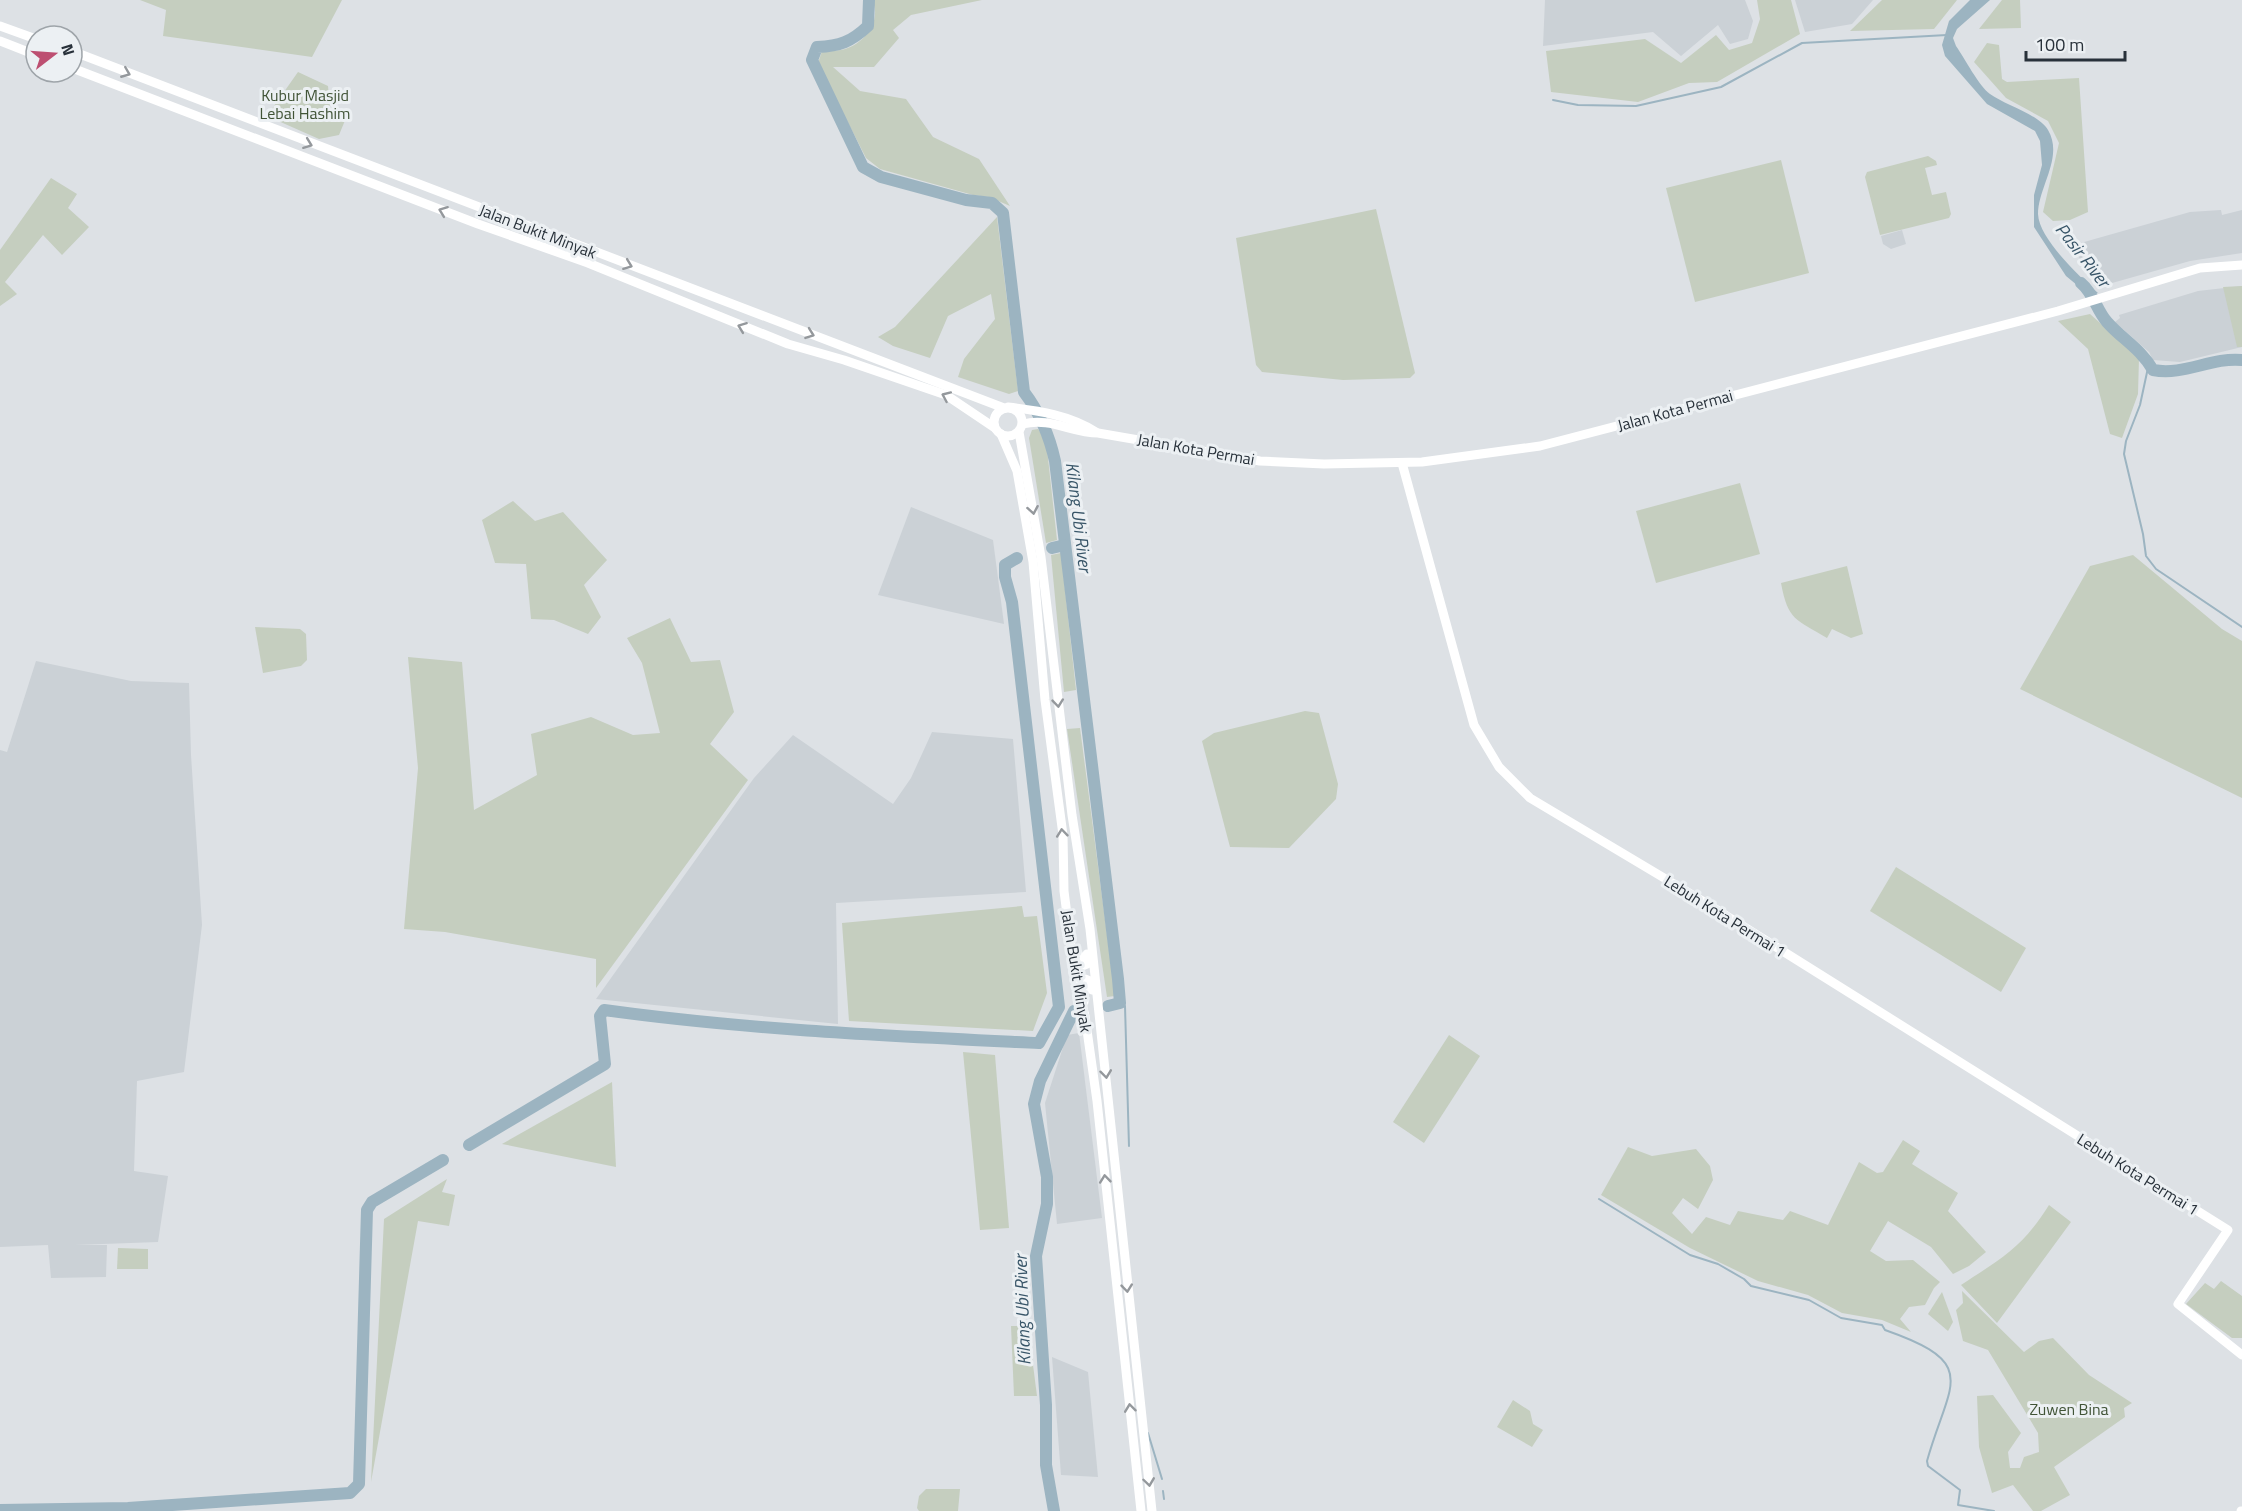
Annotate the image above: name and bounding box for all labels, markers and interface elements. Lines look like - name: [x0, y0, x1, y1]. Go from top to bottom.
- north arrow: [24, 24, 84, 84]
- scale bar: [2026, 24, 2125, 62]
- text: 100 m: [2035, 31, 2084, 58]
- text: N: [55, 41, 81, 58]
- one-way arrow: [120, 66, 131, 78]
- park label: Kubur Masjid Lebai Hashim: [260, 83, 350, 125]
- one-way arrow: [302, 136, 313, 149]
- street label: Jalan Bukit Minyak: [476, 198, 600, 265]
- one-way arrow: [438, 206, 449, 218]
- water label: Pasir River: [2049, 217, 2118, 295]
- one-way arrow: [622, 258, 633, 270]
- one-way arrow: [737, 321, 748, 334]
- one-way arrow: [804, 327, 815, 340]
- street label: Jalan Kota Permai: [1615, 383, 1735, 437]
- one-way arrow: [942, 391, 953, 403]
- street label: Jalan Kota Permai: [1135, 427, 1257, 471]
- water label: Kilang Ubi River: [1059, 461, 1099, 576]
- one-way arrow: [1026, 504, 1039, 514]
- one-way arrow: [1051, 699, 1064, 708]
- one-way arrow: [1056, 829, 1069, 838]
- street label: Lebuh Kota Permai 1: [1659, 869, 1791, 963]
- street label: Jalan Bukit Minyak: [1055, 908, 1099, 1034]
- one-way arrow: [1099, 1069, 1112, 1078]
- street label: Lebuh Kota Permai 1: [2072, 1127, 2204, 1221]
- one-way arrow: [1099, 1174, 1112, 1183]
- water label: Kilang Ubi River: [1007, 1252, 1037, 1366]
- one-way arrow: [1120, 1283, 1133, 1292]
- park label: Zuwen Bina: [2029, 1397, 2109, 1421]
- one-way arrow: [1124, 1403, 1136, 1412]
- one-way arrow: [1142, 1477, 1155, 1486]

